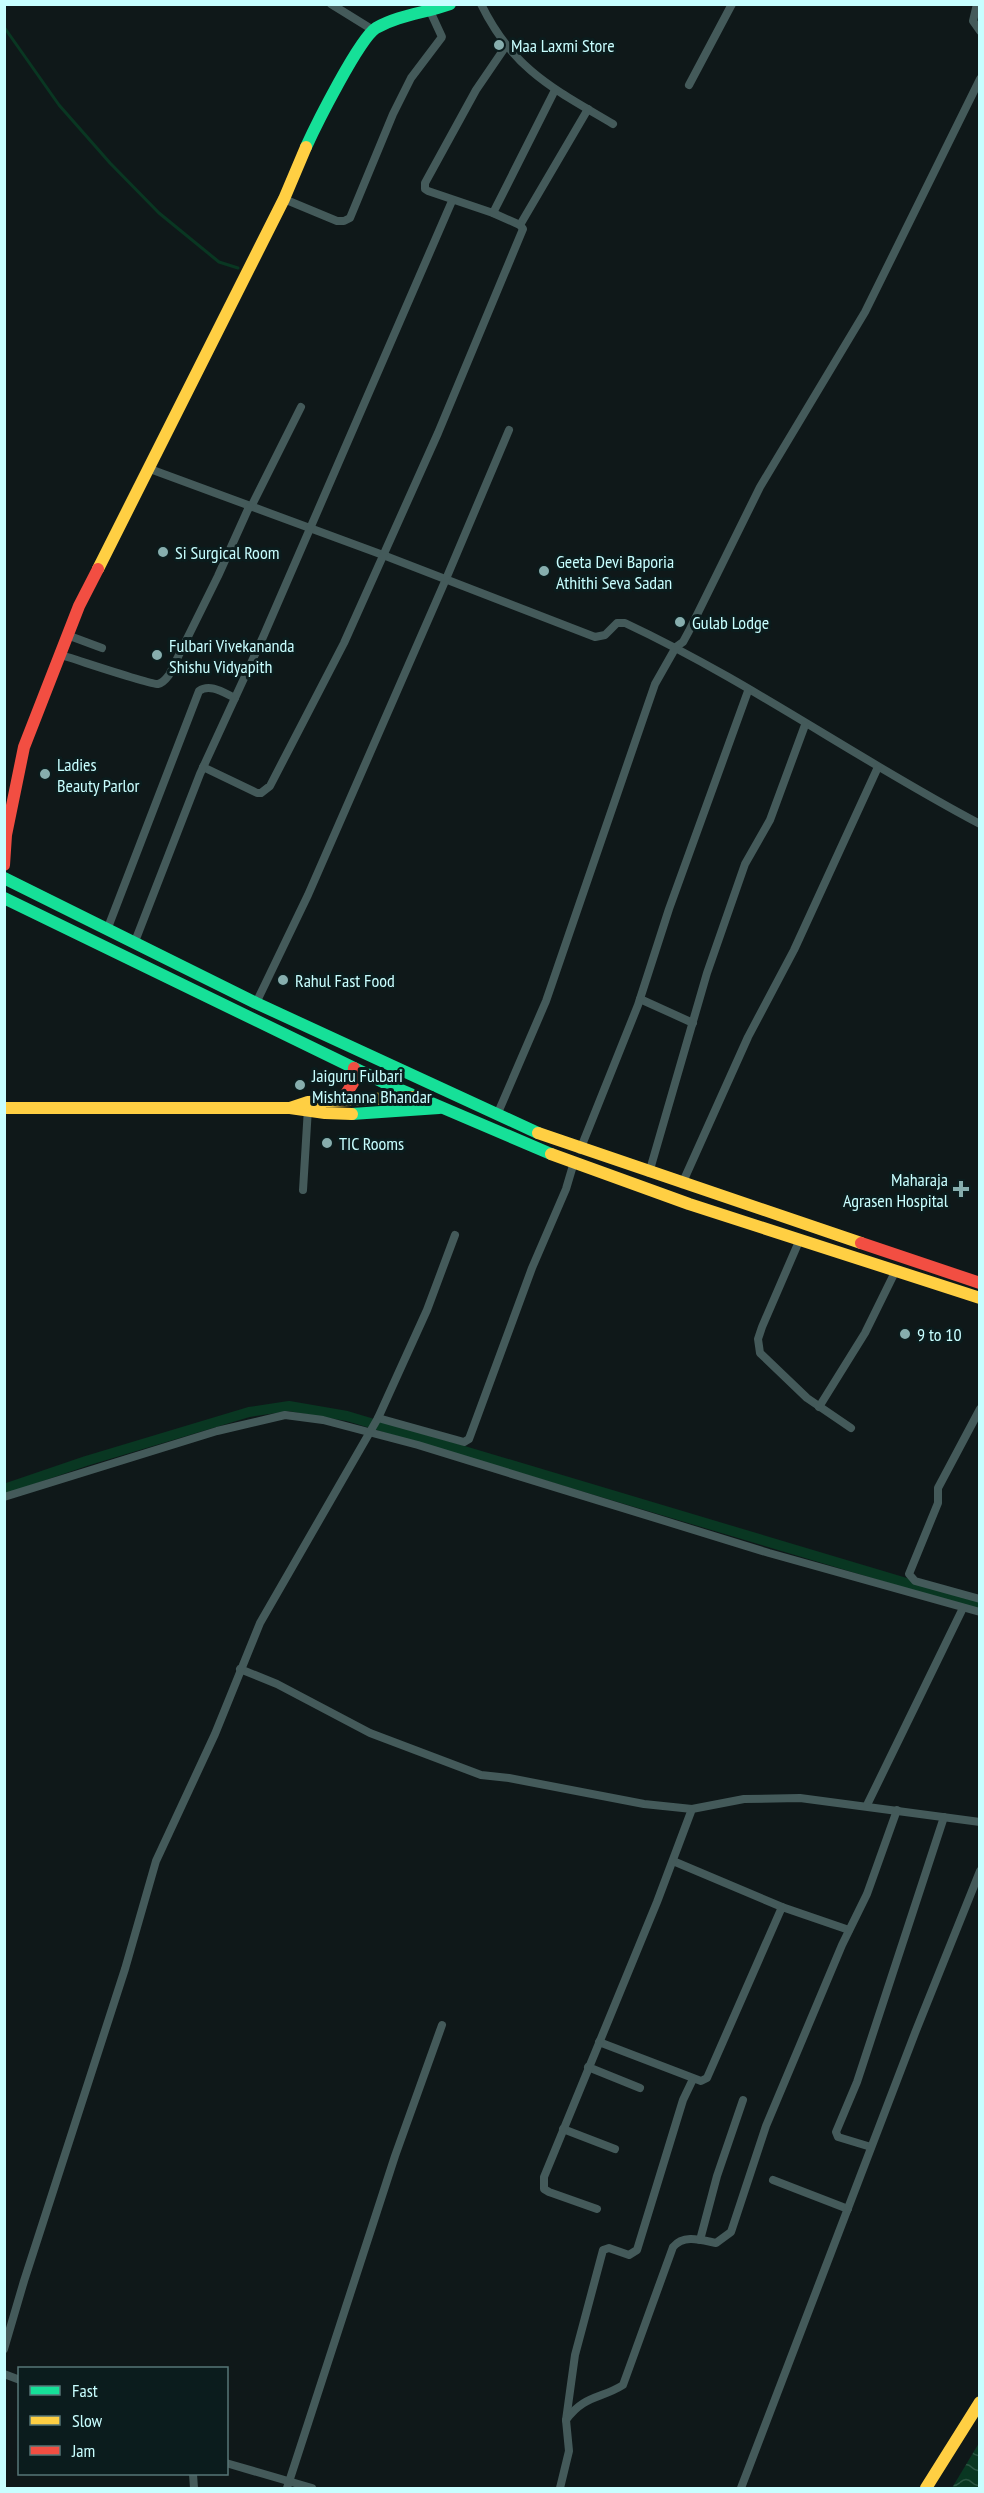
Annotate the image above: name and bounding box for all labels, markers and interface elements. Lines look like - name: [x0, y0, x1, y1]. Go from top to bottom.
- place label: Maa Laxmi Store: [511, 34, 615, 57]
- marker: Maa Laxmi Store: [492, 38, 506, 52]
- place label: Si Surgical Room: [175, 541, 279, 564]
- marker: Si Surgical Room: [156, 545, 170, 559]
- place label: Geeta Devi Baporia Athithi Seva Sadan: [556, 550, 674, 594]
- marker: Geeta Devi Baporia Athithi Seva Sadan: [537, 564, 551, 578]
- place label: Gulab Lodge: [692, 611, 769, 634]
- marker: Gulab Lodge: [673, 615, 687, 629]
- place label: Fulbari Vivekananda Shishu Vidyapith: [169, 634, 295, 678]
- marker: Fulbari Vivekananda Shishu Vidyapith: [150, 648, 164, 662]
- place label: Ladies Beauty Parlor: [57, 753, 140, 797]
- marker: Ladies Beauty Parlor: [38, 767, 52, 781]
- place label: Rahul Fast Food: [295, 969, 395, 992]
- marker: Rahul Fast Food: [276, 973, 290, 987]
- place label: Jaiguru Fulbari Mishtanna Bhandar: [311, 1064, 432, 1108]
- marker: Jaiguru Fulbari Mishtanna Bhandar: [293, 1078, 307, 1092]
- place label: TIC Rooms: [339, 1132, 404, 1155]
- marker: TIC Rooms: [320, 1136, 334, 1150]
- place label: Maharaja Agrasen Hospital: [843, 1168, 949, 1212]
- marker: Maharaja Agrasen Hospital: [952, 1180, 970, 1198]
- place label: 9 to 10: [917, 1323, 962, 1346]
- marker: 9 to 10: [898, 1327, 912, 1341]
- legend: [18, 2367, 228, 2475]
- text: Fast: [72, 2379, 98, 2402]
- text: Slow: [72, 2409, 103, 2432]
- text: Jam: [71, 2439, 95, 2462]

